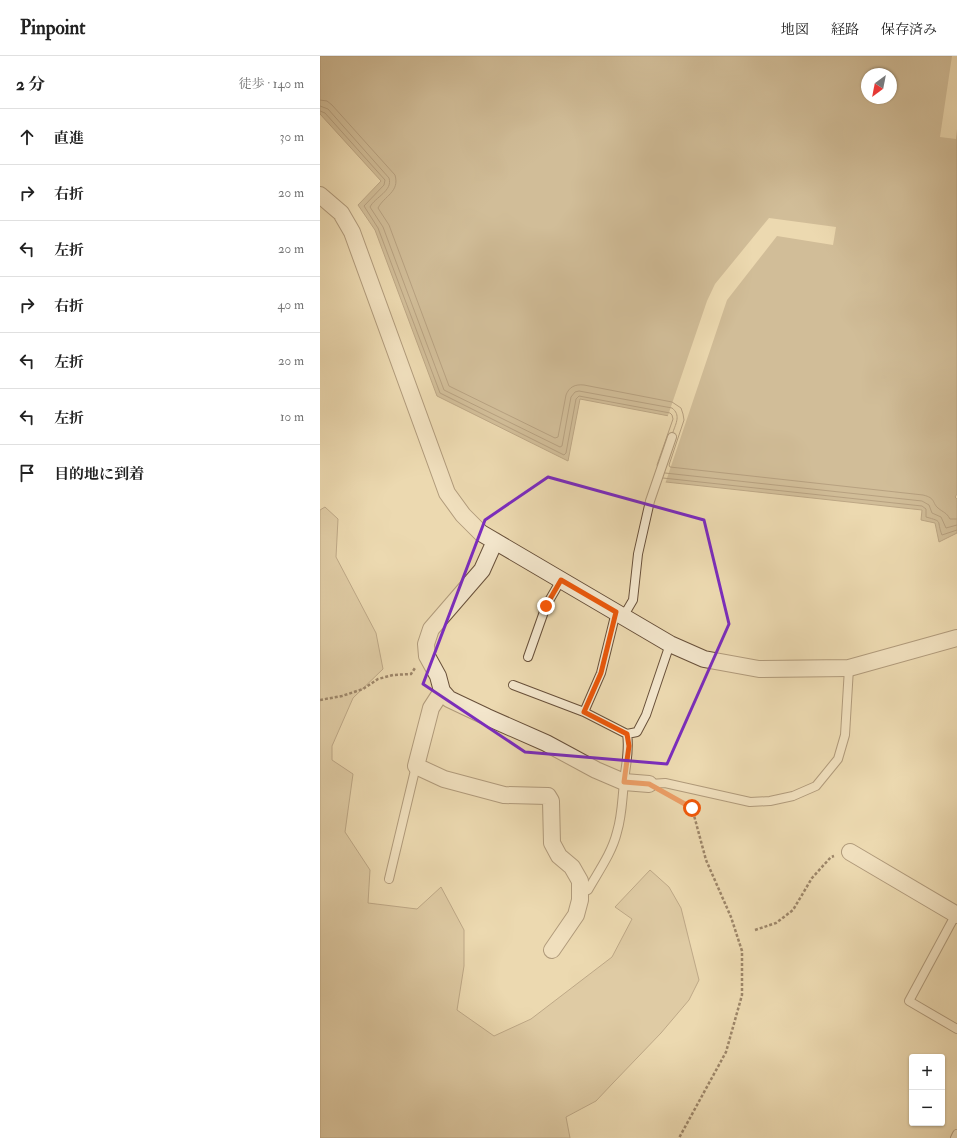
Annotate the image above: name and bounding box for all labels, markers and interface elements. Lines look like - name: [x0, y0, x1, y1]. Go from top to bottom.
- text: Pinpoint: [20, 16, 85, 40]
- text: 地図: [781, 21, 809, 38]
- text: 経路: [831, 21, 859, 38]
- text: 保存済み: [881, 21, 937, 38]
- north arrow: [861, 68, 897, 104]
- text: 2 分: [16, 74, 45, 95]
- text: 徒歩 · 140 m: [239, 76, 304, 92]
- icon: ahead: [16, 126, 38, 148]
- text: 直進: [54, 129, 84, 148]
- text: 30 m: [280, 129, 304, 145]
- icon: right: [16, 182, 38, 204]
- text: 右折: [54, 185, 84, 204]
- text: 20 m: [278, 185, 304, 201]
- icon: left: [16, 238, 38, 260]
- text: 左折: [54, 241, 84, 260]
- text: 20 m: [278, 241, 304, 257]
- icon: right: [16, 294, 38, 316]
- text: 右折: [54, 297, 84, 316]
- text: 40 m: [278, 297, 304, 313]
- icon: left: [16, 350, 38, 372]
- text: 左折: [54, 353, 84, 372]
- text: 20 m: [278, 353, 304, 369]
- icon: left: [16, 406, 38, 428]
- text: 左折: [54, 409, 84, 428]
- text: 10 m: [280, 409, 304, 425]
- icon: arrive: [16, 462, 38, 484]
- text: 目的地に到着: [54, 465, 144, 484]
- route end: [537, 597, 555, 615]
- route start: [683, 799, 701, 817]
- map controls: [909, 1054, 945, 1126]
- button: +: [909, 1054, 945, 1090]
- button: −: [909, 1090, 945, 1126]

